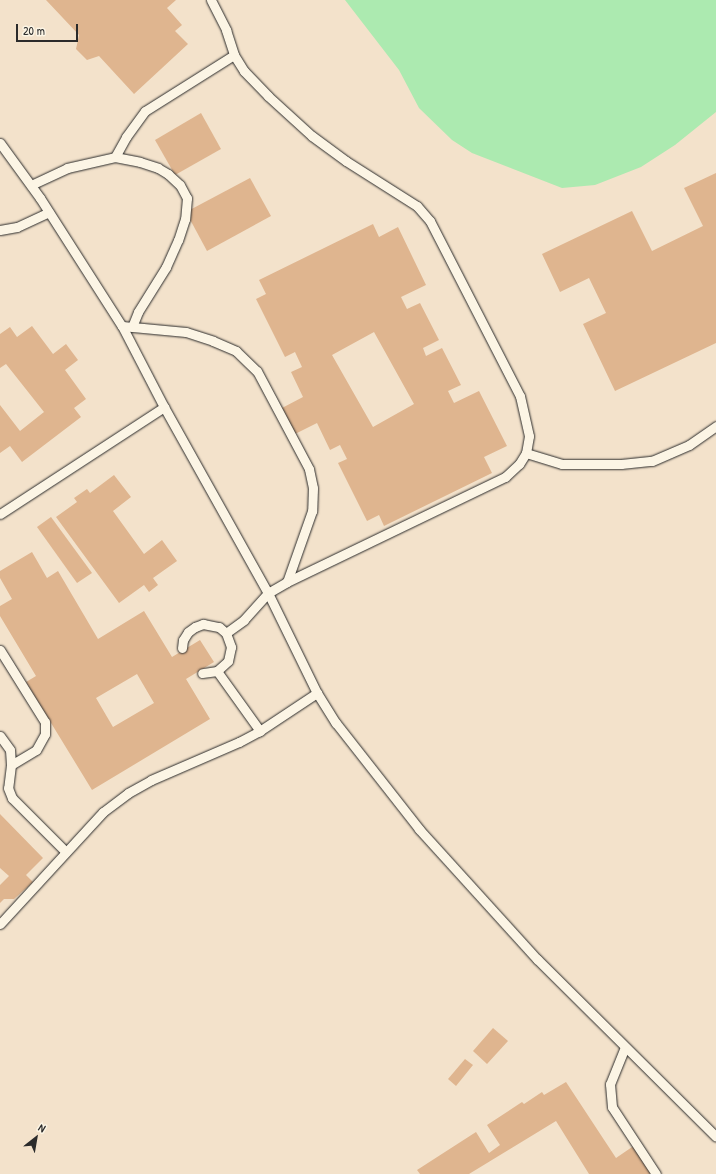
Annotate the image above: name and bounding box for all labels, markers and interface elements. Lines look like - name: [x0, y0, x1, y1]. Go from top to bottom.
- scale bar: [18, 16, 80, 42]
- text: 20 m: [23, 22, 45, 39]
- north arrow: [16, 1118, 56, 1158]
- text: N: [36, 1120, 48, 1135]

